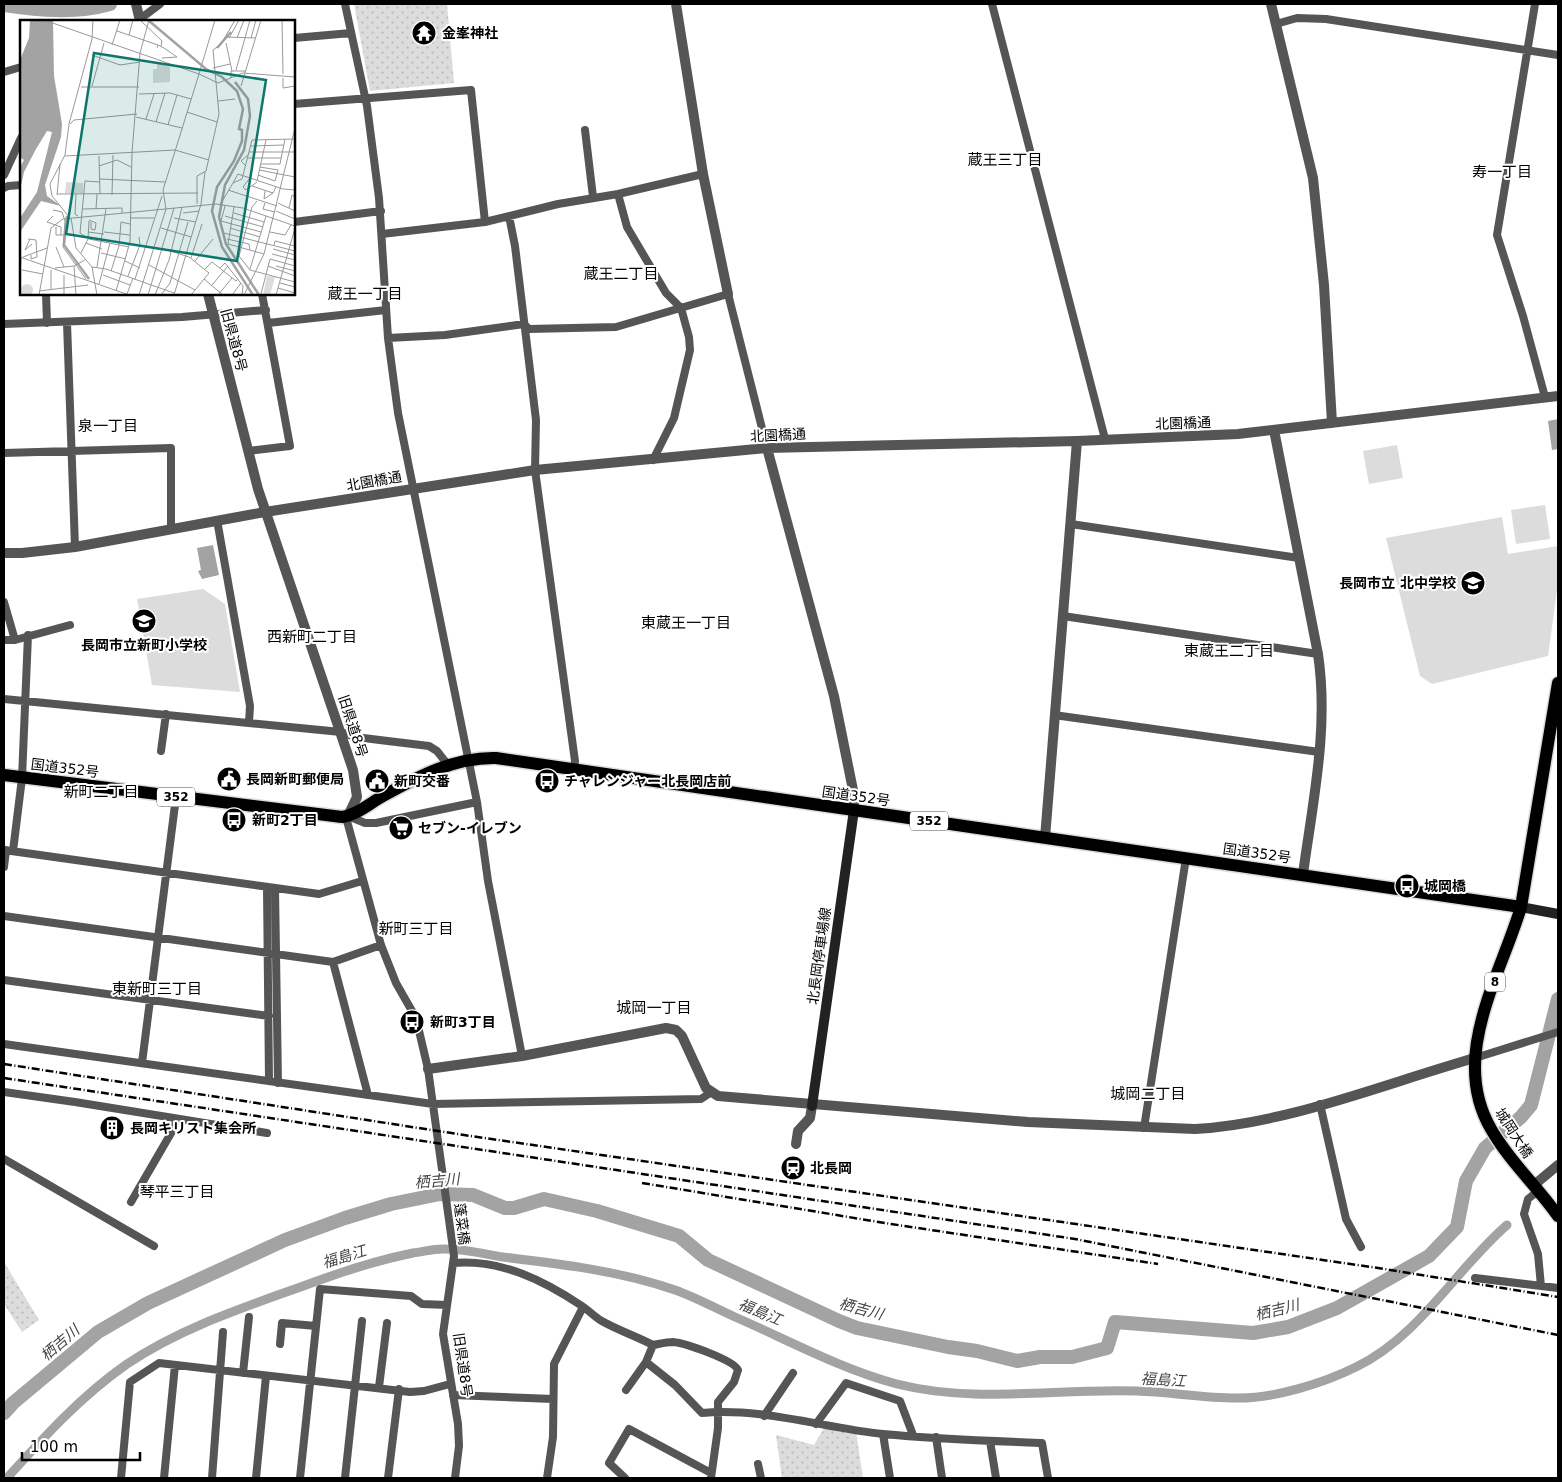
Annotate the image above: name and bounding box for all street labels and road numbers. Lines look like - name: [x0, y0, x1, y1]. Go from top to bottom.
- street label: 旧県道8号: [218, 307, 250, 373]
- street label: 北園橋通: [1155, 414, 1211, 432]
- street label: 北園橋通: [750, 426, 806, 444]
- street label: 北園橋通: [345, 468, 403, 494]
- street label: 旧県道8号: [335, 693, 371, 759]
- street label: 国道352号: [30, 756, 100, 780]
- street label: 国道352号: [821, 783, 891, 809]
- road number: 352: [157, 788, 195, 806]
- road number: 352: [910, 811, 948, 830]
- street label: 国道352号: [1222, 840, 1292, 866]
- street label: 北長岡停車場線: [804, 906, 834, 1006]
- road number: 8: [1485, 972, 1505, 992]
- street label: 城岡大橋: [1492, 1105, 1536, 1161]
- street label: 蓬菜橋: [452, 1202, 472, 1246]
- street label: 旧県道8号: [451, 1332, 475, 1398]

